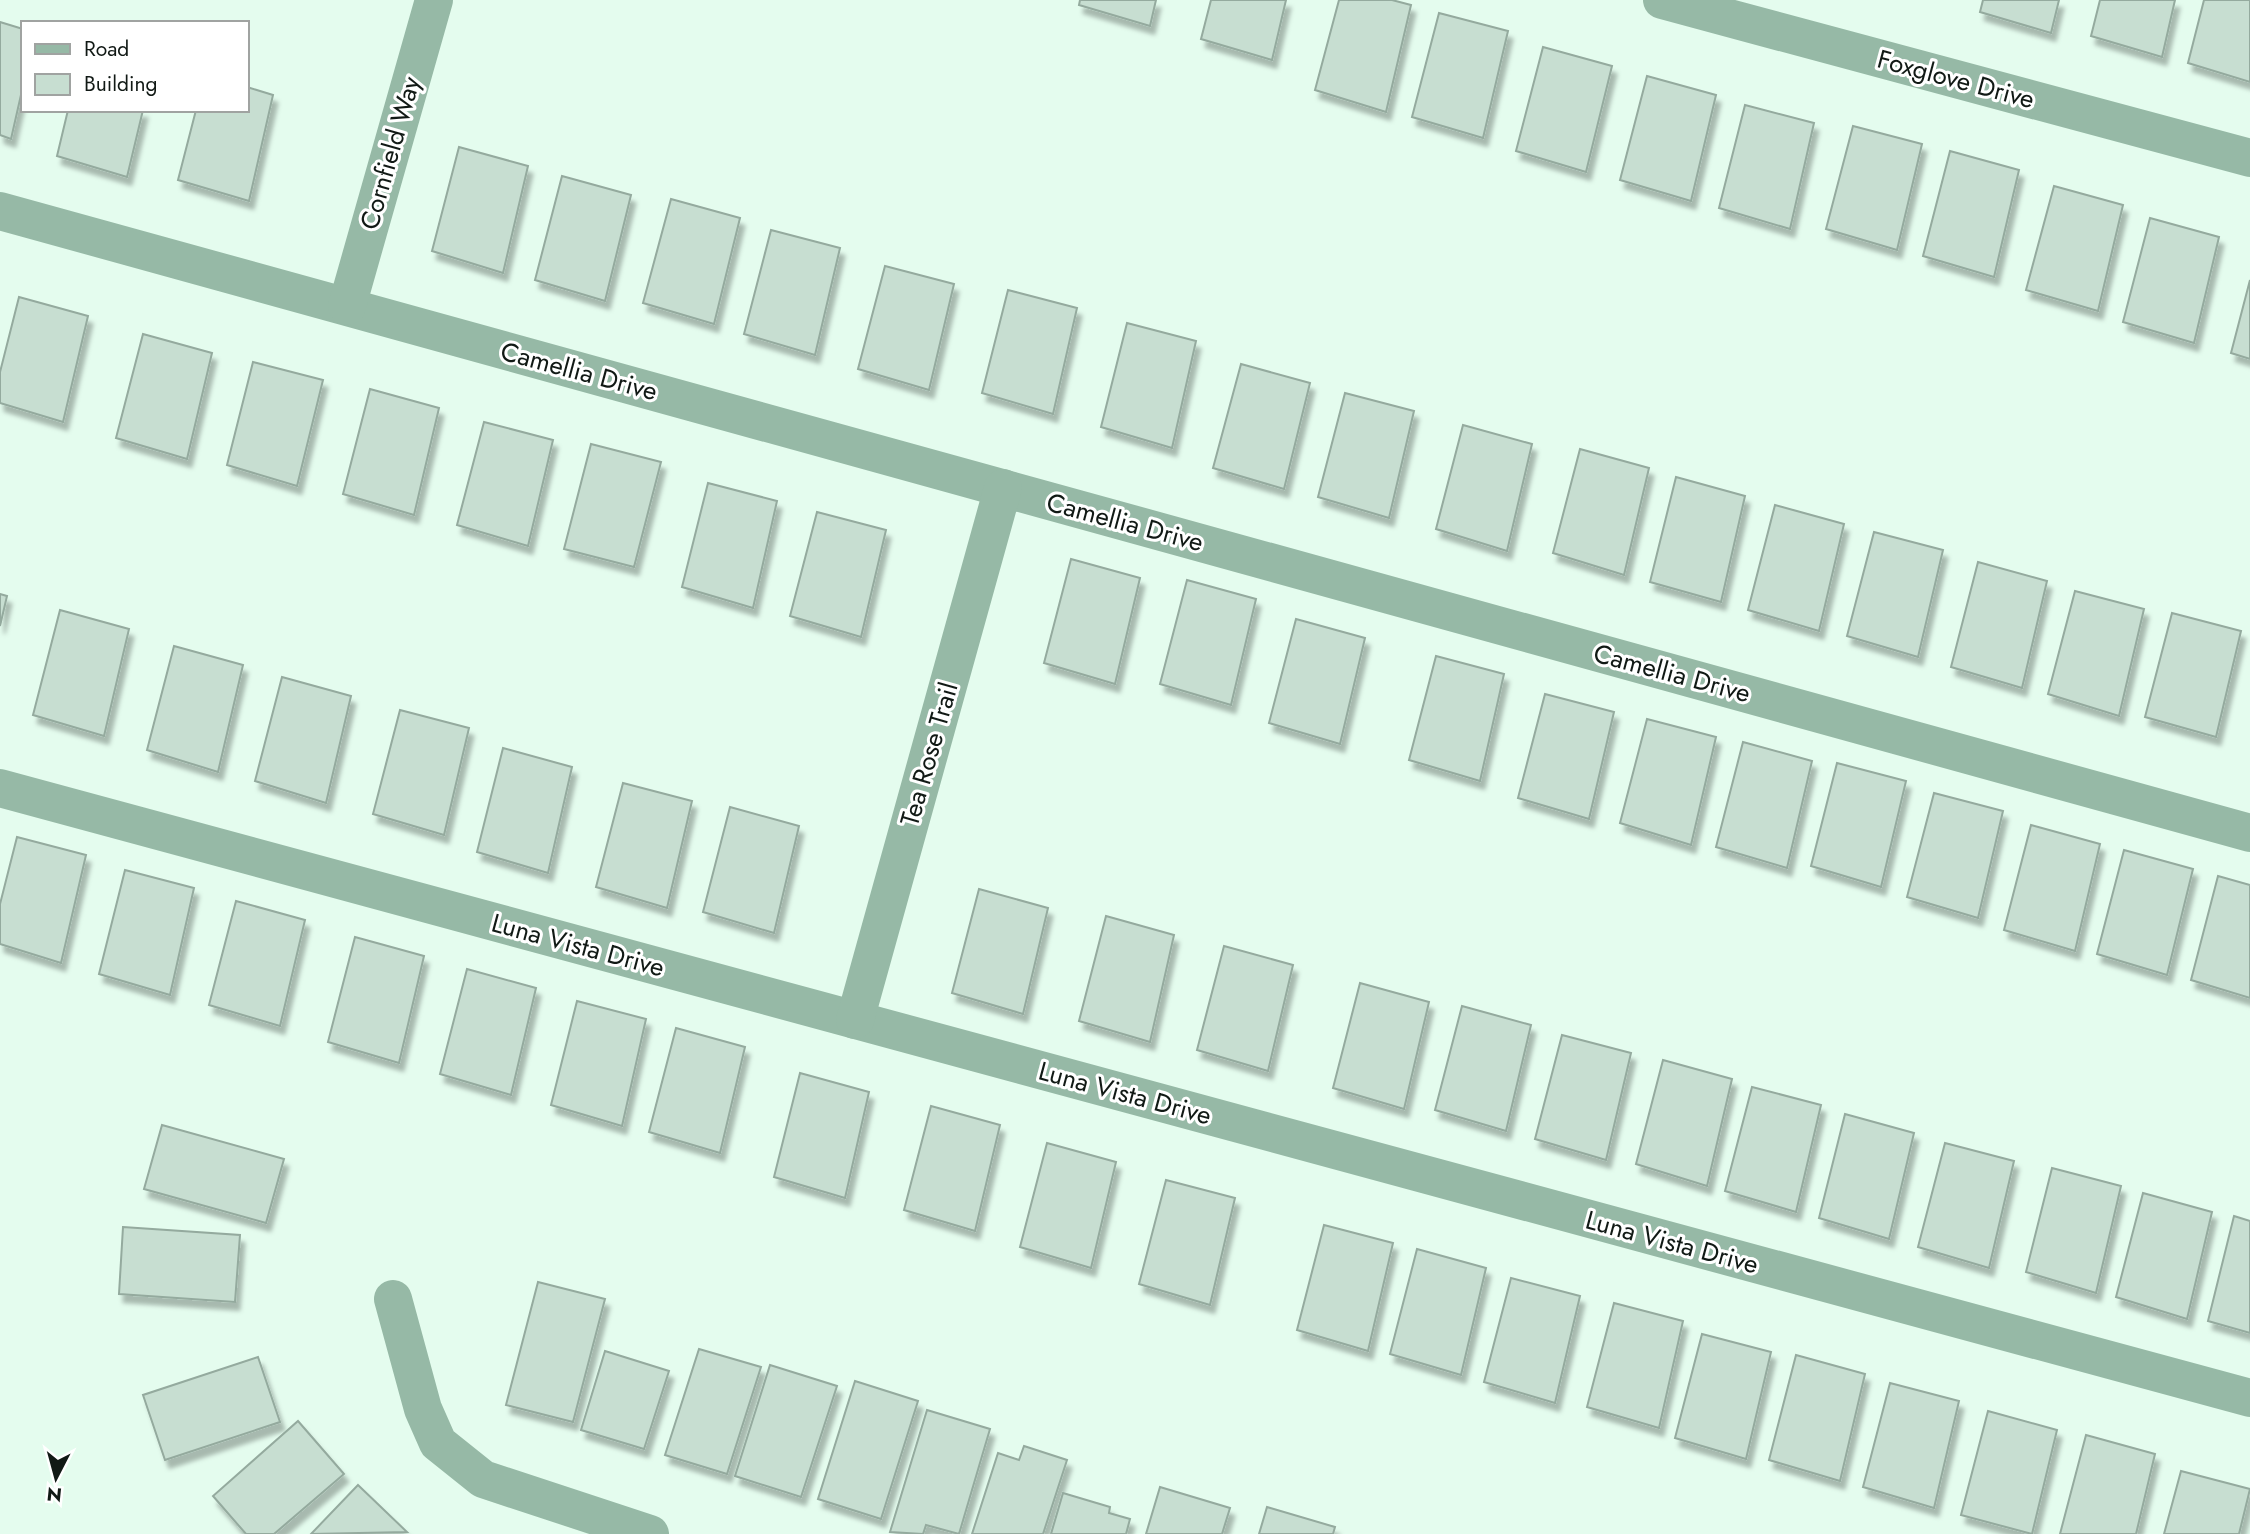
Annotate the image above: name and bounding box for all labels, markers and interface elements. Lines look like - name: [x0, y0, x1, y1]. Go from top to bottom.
- legend: [21, 21, 248, 112]
- text: Road: [84, 34, 129, 64]
- street label: Foxglove Drive: [1873, 40, 2039, 118]
- text: Building: [84, 69, 157, 99]
- street label: Cornfield Way: [350, 71, 430, 234]
- street label: Camellia Drive: [496, 332, 662, 410]
- street label: Camellia Drive: [1042, 483, 1208, 561]
- street label: Camellia Drive: [1589, 634, 1755, 712]
- street label: Tea Rose Trail: [890, 678, 968, 830]
- street label: Luna Vista Drive: [487, 904, 669, 986]
- street label: Luna Vista Drive: [1034, 1052, 1216, 1134]
- street label: Luna Vista Drive: [1581, 1201, 1763, 1283]
- north arrow: [21, 1443, 91, 1513]
- text: N: [45, 1480, 63, 1509]

